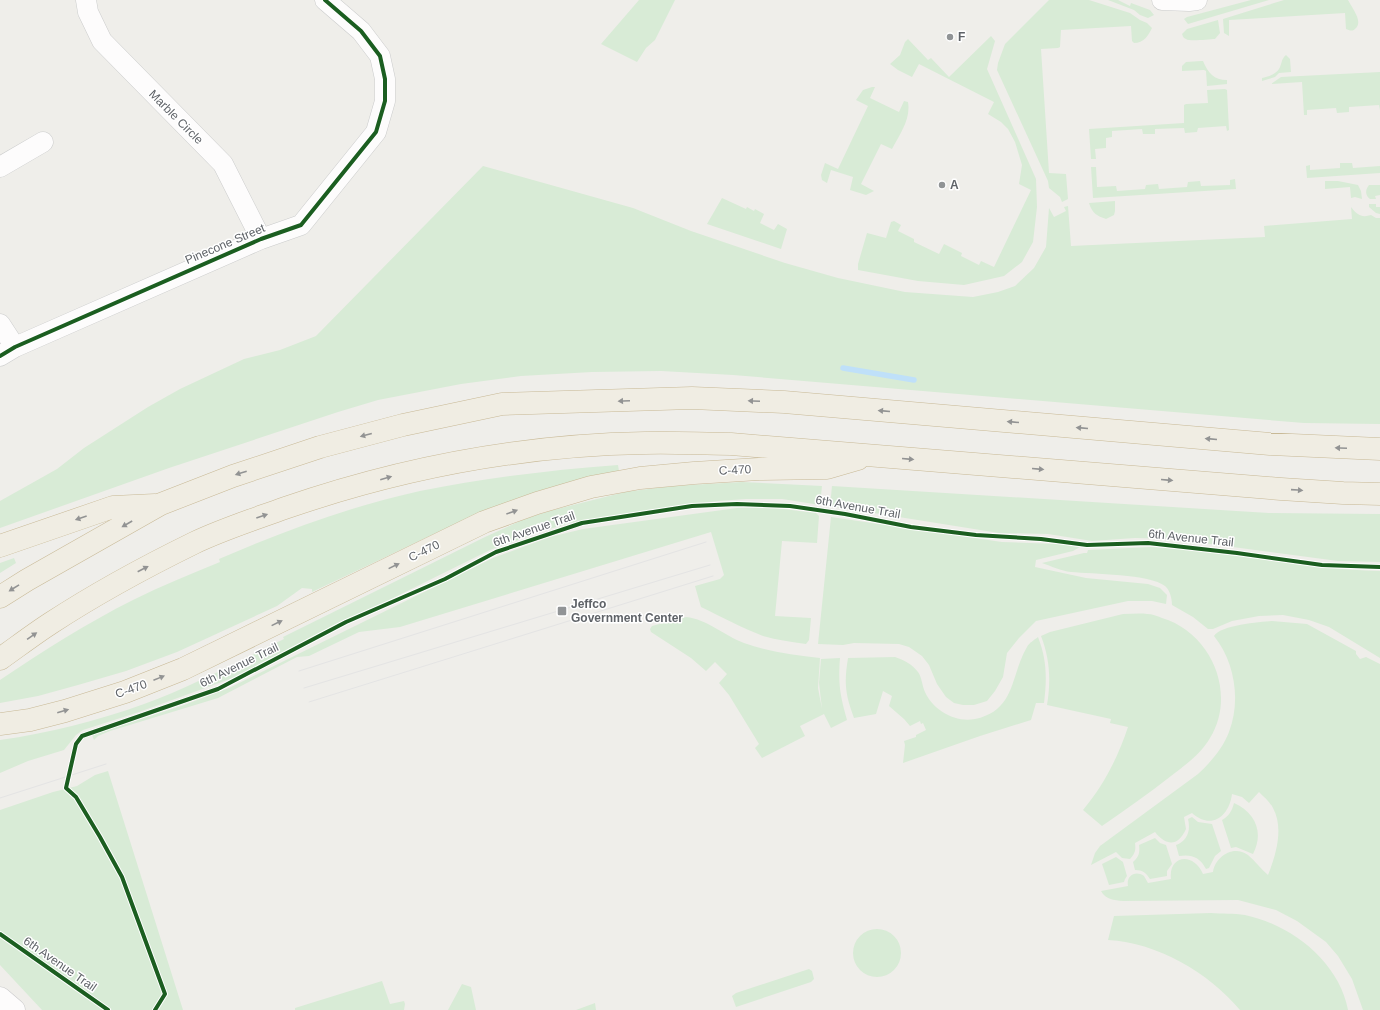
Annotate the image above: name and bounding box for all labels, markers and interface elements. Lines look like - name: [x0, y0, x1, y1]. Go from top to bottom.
- place label: F: [958, 30, 965, 44]
- marker: F: [945, 32, 955, 42]
- street label: Marble Circle: [146, 87, 206, 147]
- place label: A: [950, 178, 959, 192]
- marker: A: [937, 180, 947, 190]
- street label: Pinecone Street: [183, 221, 268, 267]
- one-way arrow: [618, 397, 630, 404]
- one-way arrow: [747, 398, 760, 404]
- one-way arrow: [878, 407, 890, 414]
- one-way arrow: [1007, 418, 1019, 425]
- one-way arrow: [1076, 424, 1088, 431]
- one-way arrow: [359, 433, 372, 439]
- one-way arrow: [1205, 436, 1217, 442]
- one-way arrow: [1334, 445, 1347, 451]
- one-way arrow: [902, 455, 914, 462]
- street label: C-470: [718, 462, 752, 478]
- one-way arrow: [1032, 466, 1044, 473]
- one-way arrow: [235, 471, 247, 477]
- one-way arrow: [379, 474, 392, 480]
- one-way arrow: [1161, 476, 1173, 483]
- one-way arrow: [1291, 487, 1303, 494]
- street label: 6th Avenue Trail: [815, 493, 901, 521]
- street label: 6th Avenue Trail: [491, 508, 577, 550]
- one-way arrow: [506, 509, 518, 515]
- one-way arrow: [256, 513, 268, 519]
- one-way arrow: [75, 515, 87, 521]
- one-way arrow: [121, 520, 133, 527]
- street label: 6th Avenue Trail: [1148, 527, 1234, 549]
- street label: C-470: [406, 537, 442, 564]
- one-way arrow: [388, 563, 399, 569]
- one-way arrow: [137, 566, 149, 573]
- one-way arrow: [9, 584, 19, 592]
- place label: Jeffco Government Center: [571, 597, 683, 625]
- marker: Jeffco Government Center: [556, 605, 568, 617]
- one-way arrow: [271, 620, 282, 626]
- one-way arrow: [27, 632, 37, 640]
- street label: 6th Avenue Trail: [197, 640, 281, 690]
- one-way arrow: [153, 675, 165, 681]
- street label: C-470: [113, 677, 149, 701]
- one-way arrow: [57, 708, 69, 714]
- street label: 6th Avenue Trail: [21, 934, 99, 994]

